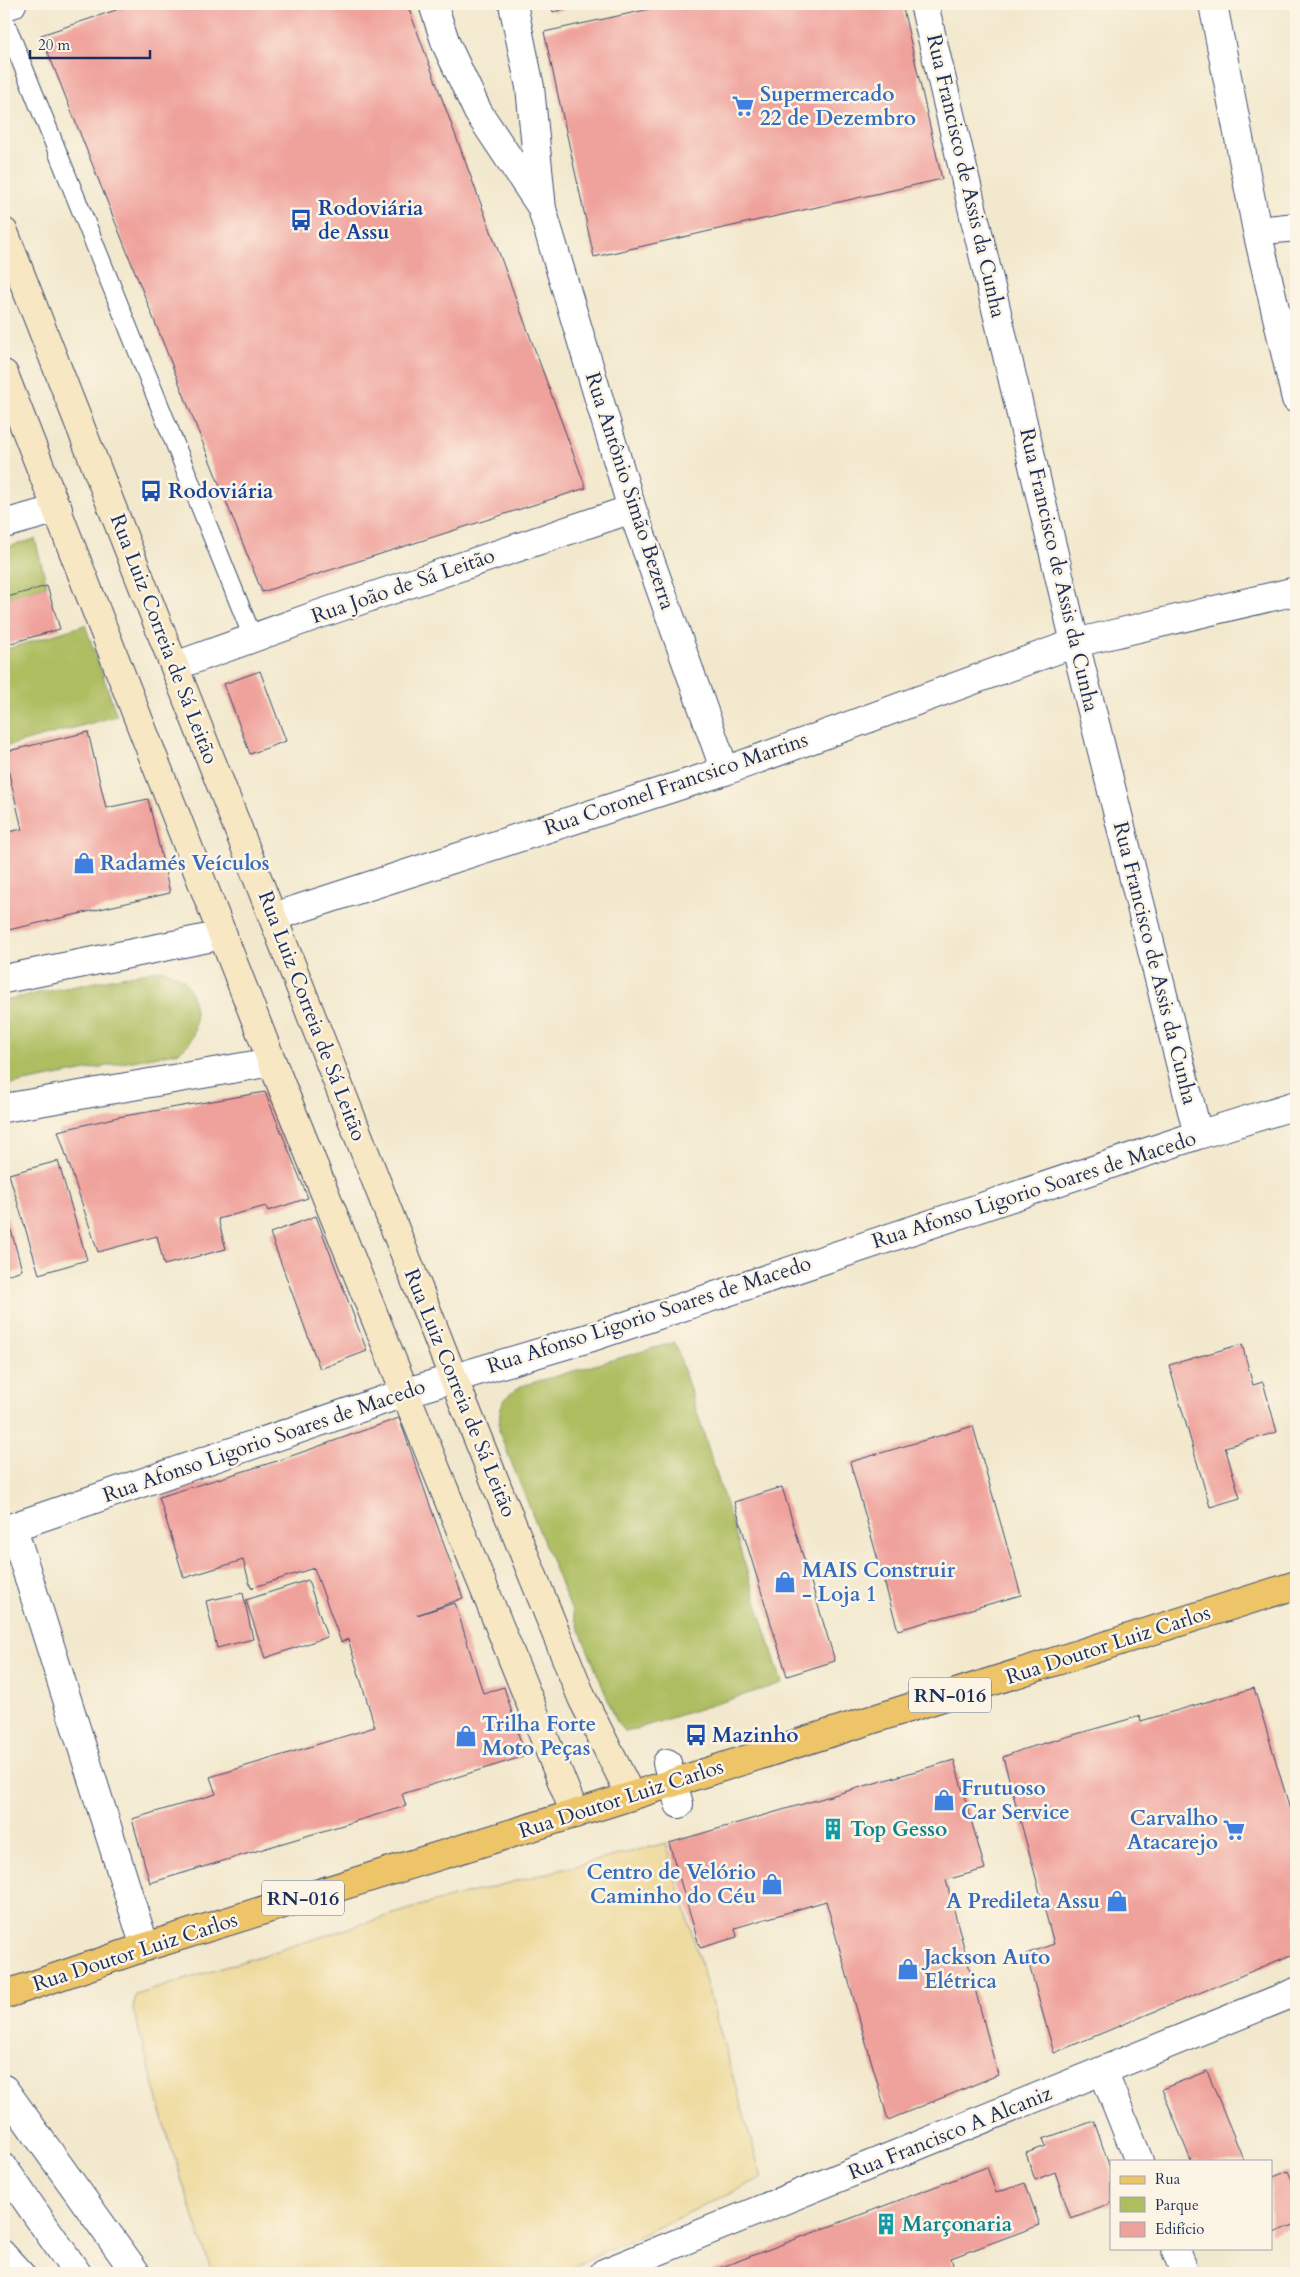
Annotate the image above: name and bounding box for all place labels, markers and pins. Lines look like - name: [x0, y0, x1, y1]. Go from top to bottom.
- place label: Supermercado 22 de Dezembro: [760, 80, 916, 133]
- supermarket icon: Supermercado 22 de Dezembro: [730, 93, 756, 119]
- place label: Rodoviária de Assu: [318, 194, 424, 247]
- bus stop icon: Rodoviária de Assu: [288, 207, 314, 233]
- place label: Rodoviária: [168, 477, 274, 506]
- bus stop icon: Rodoviária: [138, 478, 164, 504]
- place label: Radamés Veículos: [100, 849, 270, 878]
- shop icon: Radamés Veículos: [71, 850, 97, 876]
- place label: MAIS Construir - Loja 1: [802, 1556, 956, 1609]
- shop icon: MAIS Construir - Loja 1: [772, 1569, 798, 1595]
- place label: Trilha Forte Moto Peças: [482, 1710, 596, 1763]
- place label: Mazinho: [712, 1721, 799, 1750]
- bus stop icon: Mazinho: [683, 1722, 709, 1748]
- shop icon: Trilha Forte Moto Peças: [453, 1723, 479, 1749]
- place label: Frutuoso Car Service: [961, 1774, 1070, 1827]
- shop icon: Frutuoso Car Service: [931, 1787, 957, 1813]
- place label: Carvalho Atacarejo: [1127, 1804, 1218, 1857]
- place label: Top Gesso: [850, 1815, 947, 1844]
- building icon: Top Gesso: [820, 1816, 846, 1842]
- supermarket icon: Carvalho Atacarejo: [1221, 1817, 1247, 1843]
- place label: Centro de Velório Caminho do Céu: [586, 1858, 756, 1911]
- shop icon: Centro de Velório Caminho do Céu: [759, 1871, 785, 1897]
- place label: A Predileta Assu: [946, 1887, 1100, 1916]
- shop icon: A Predileta Assu: [1104, 1888, 1130, 1914]
- place label: Jackson Auto Elétrica: [921, 1943, 1050, 1996]
- shop icon: Jackson Auto Elétrica: [895, 1956, 921, 1982]
- place label: Marçonaria: [902, 2210, 1013, 2239]
- building icon: Marçonaria: [873, 2211, 899, 2237]

